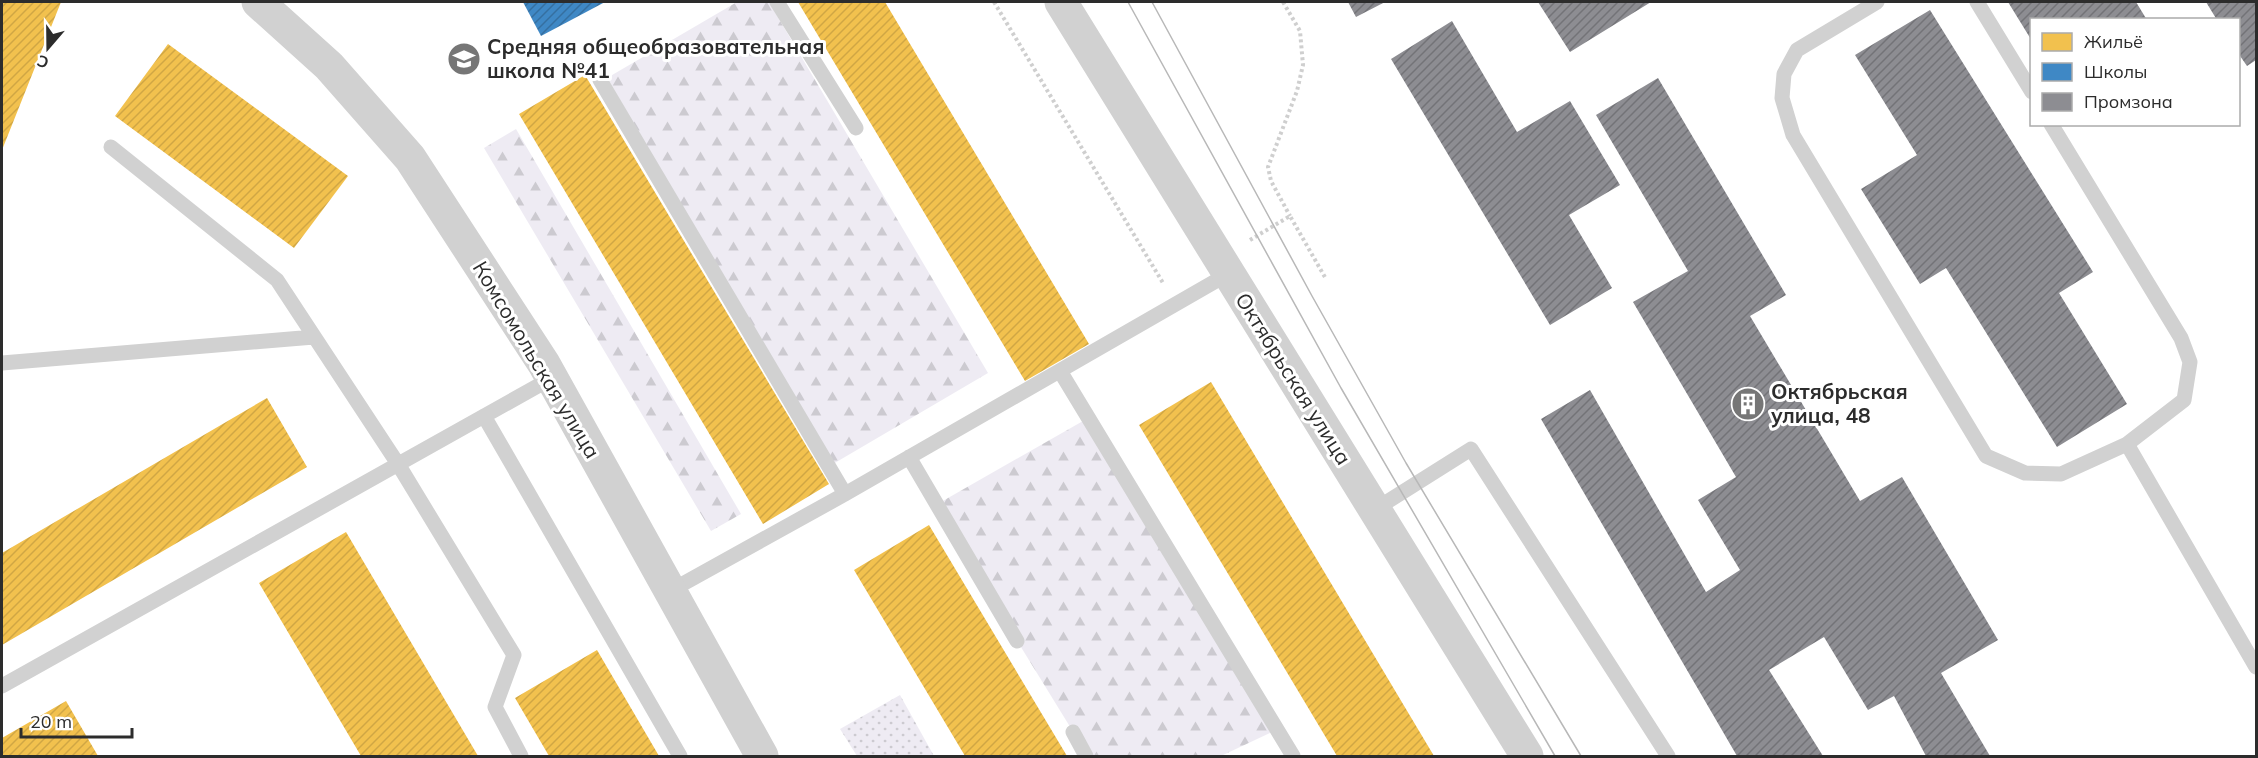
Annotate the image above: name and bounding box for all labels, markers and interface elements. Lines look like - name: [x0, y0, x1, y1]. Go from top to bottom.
- north arrow: [18, 18, 78, 78]
- legend: [2030, 18, 2240, 126]
- text: Жильё: [2084, 30, 2143, 53]
- place label: Средняя общеобразовательная школа №41: [487, 33, 824, 83]
- school or university icon: Средняя общеобразовательная школа №41: [446, 41, 482, 77]
- text: С: [34, 51, 51, 73]
- text: Школы: [2084, 60, 2147, 83]
- text: Промзона: [2084, 90, 2173, 113]
- street label: Комсомольская улица: [468, 256, 606, 463]
- street label: Октябрьская улица: [1230, 288, 1357, 469]
- place label: Октябрьская улица, 48: [1771, 378, 1908, 428]
- building icon: Октябрьская улица, 48: [1730, 386, 1766, 422]
- scale bar: [21, 701, 132, 739]
- text: 20 m: [30, 710, 72, 733]

